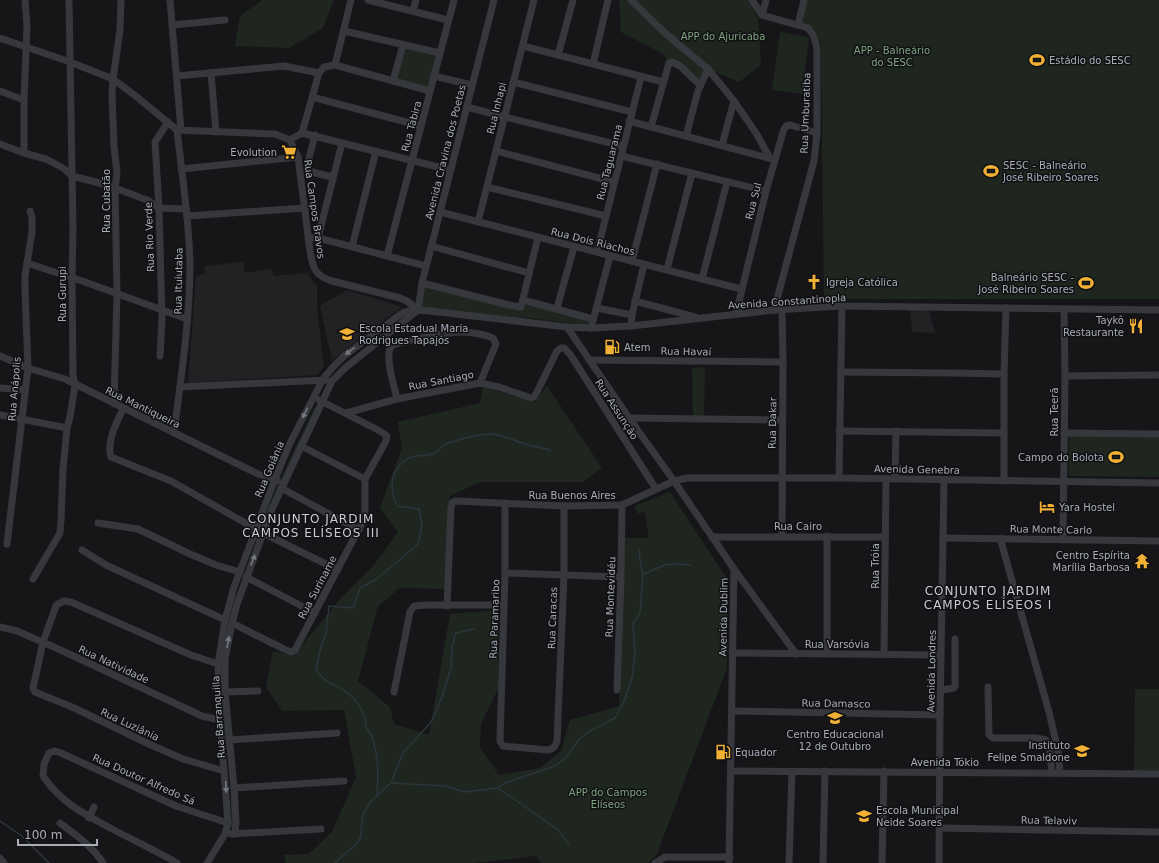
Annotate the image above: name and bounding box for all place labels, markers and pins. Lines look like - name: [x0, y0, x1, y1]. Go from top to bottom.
- sports icon: Estádio do SESC: [1028, 51, 1046, 69]
- place label: Estádio do SESC: [1049, 55, 1131, 66]
- supermarket icon: Evolution: [280, 143, 298, 161]
- place label: Evolution: [230, 147, 277, 158]
- place label: SESC - Balneário José Ribeiro Soares: [1002, 160, 1099, 183]
- sports icon: SESC - Balneário José Ribeiro Soares: [982, 162, 1000, 180]
- place label: Balneário SESC - José Ribeiro Soares: [977, 272, 1074, 295]
- church icon: Igreja Católica: [805, 273, 823, 291]
- sports icon: Balneário SESC - José Ribeiro Soares: [1077, 274, 1095, 292]
- place label: Igreja Católica: [826, 277, 898, 288]
- place label: Taykô Restaurante: [1063, 315, 1124, 338]
- restaurant icon: Taykô Restaurante: [1127, 317, 1145, 335]
- place label: Escola Estadual Maria Rodrigues Tapajós: [359, 323, 468, 346]
- school or university icon: Escola Estadual Maria Rodrigues Tapajós: [338, 325, 356, 343]
- fuel station icon: Atem: [603, 338, 621, 356]
- place label: Atem: [624, 342, 650, 353]
- sports icon: Campo do Bolota: [1107, 448, 1125, 466]
- place label: Campo do Bolota: [1018, 452, 1104, 463]
- hotel icon: Yara Hostel: [1038, 498, 1056, 516]
- place label: Yara Hostel: [1058, 502, 1115, 513]
- place label: Centro Espírita Marília Barbosa: [1053, 550, 1130, 573]
- temple icon: Centro Espírita Marília Barbosa: [1133, 552, 1151, 570]
- school or university icon: Centro Educacional 12 de Outubro: [826, 709, 844, 727]
- place label: Centro Educacional 12 de Outubro: [787, 729, 883, 752]
- place label: Instituto Felipe Smaldone: [987, 740, 1070, 763]
- school or university icon: Instituto Felipe Smaldone: [1073, 742, 1091, 760]
- fuel station icon: Equador: [714, 743, 732, 761]
- place label: Equador: [735, 747, 778, 758]
- place label: Escola Municipal Neide Soares: [876, 805, 959, 828]
- school or university icon: Escola Municipal Neide Soares: [855, 807, 873, 825]

